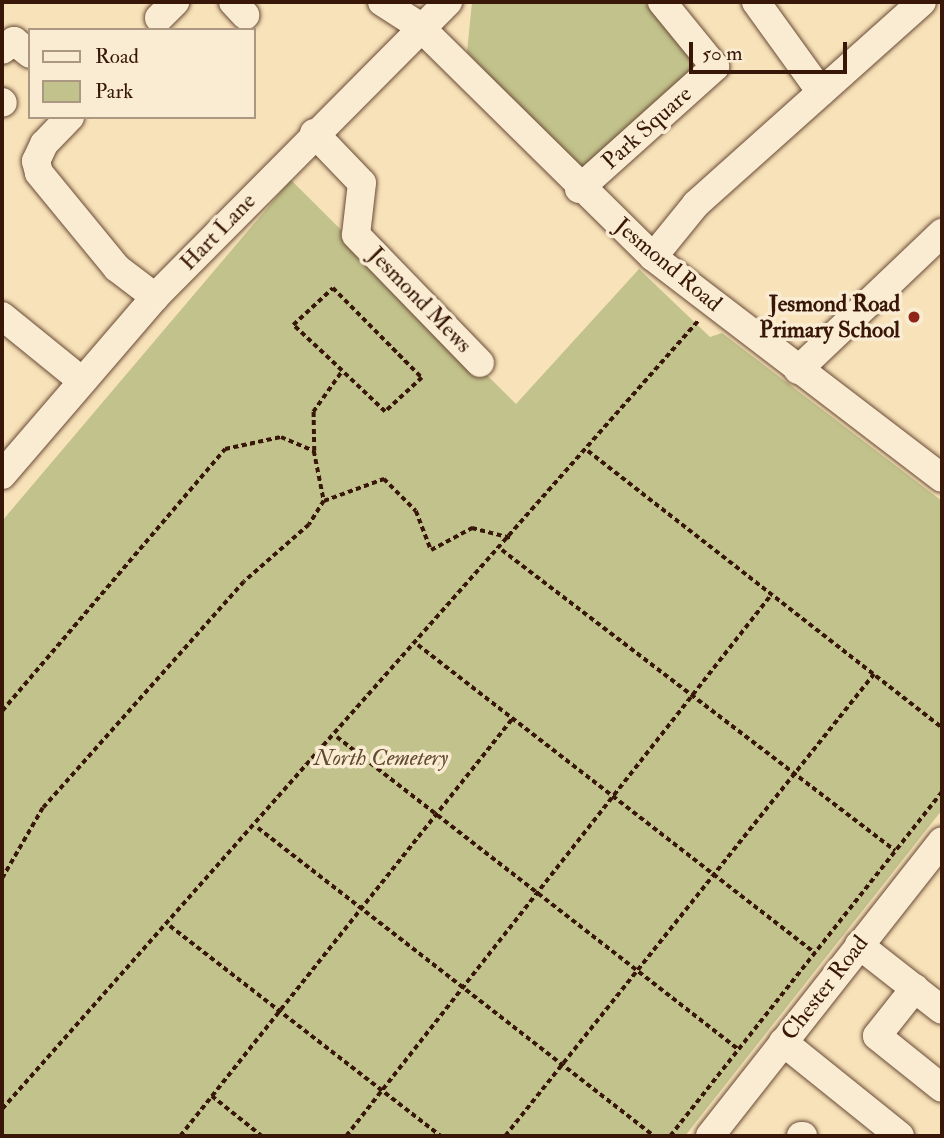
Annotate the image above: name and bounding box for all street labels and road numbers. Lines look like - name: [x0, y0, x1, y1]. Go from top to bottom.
- street label: Park Square: [597, 81, 697, 175]
- street label: Hart Lane: [174, 188, 262, 276]
- street label: Jesmond Road: [609, 212, 727, 318]
- street label: Jesmond Mews: [363, 241, 477, 359]
- street label: Chester Road: [776, 930, 874, 1046]

